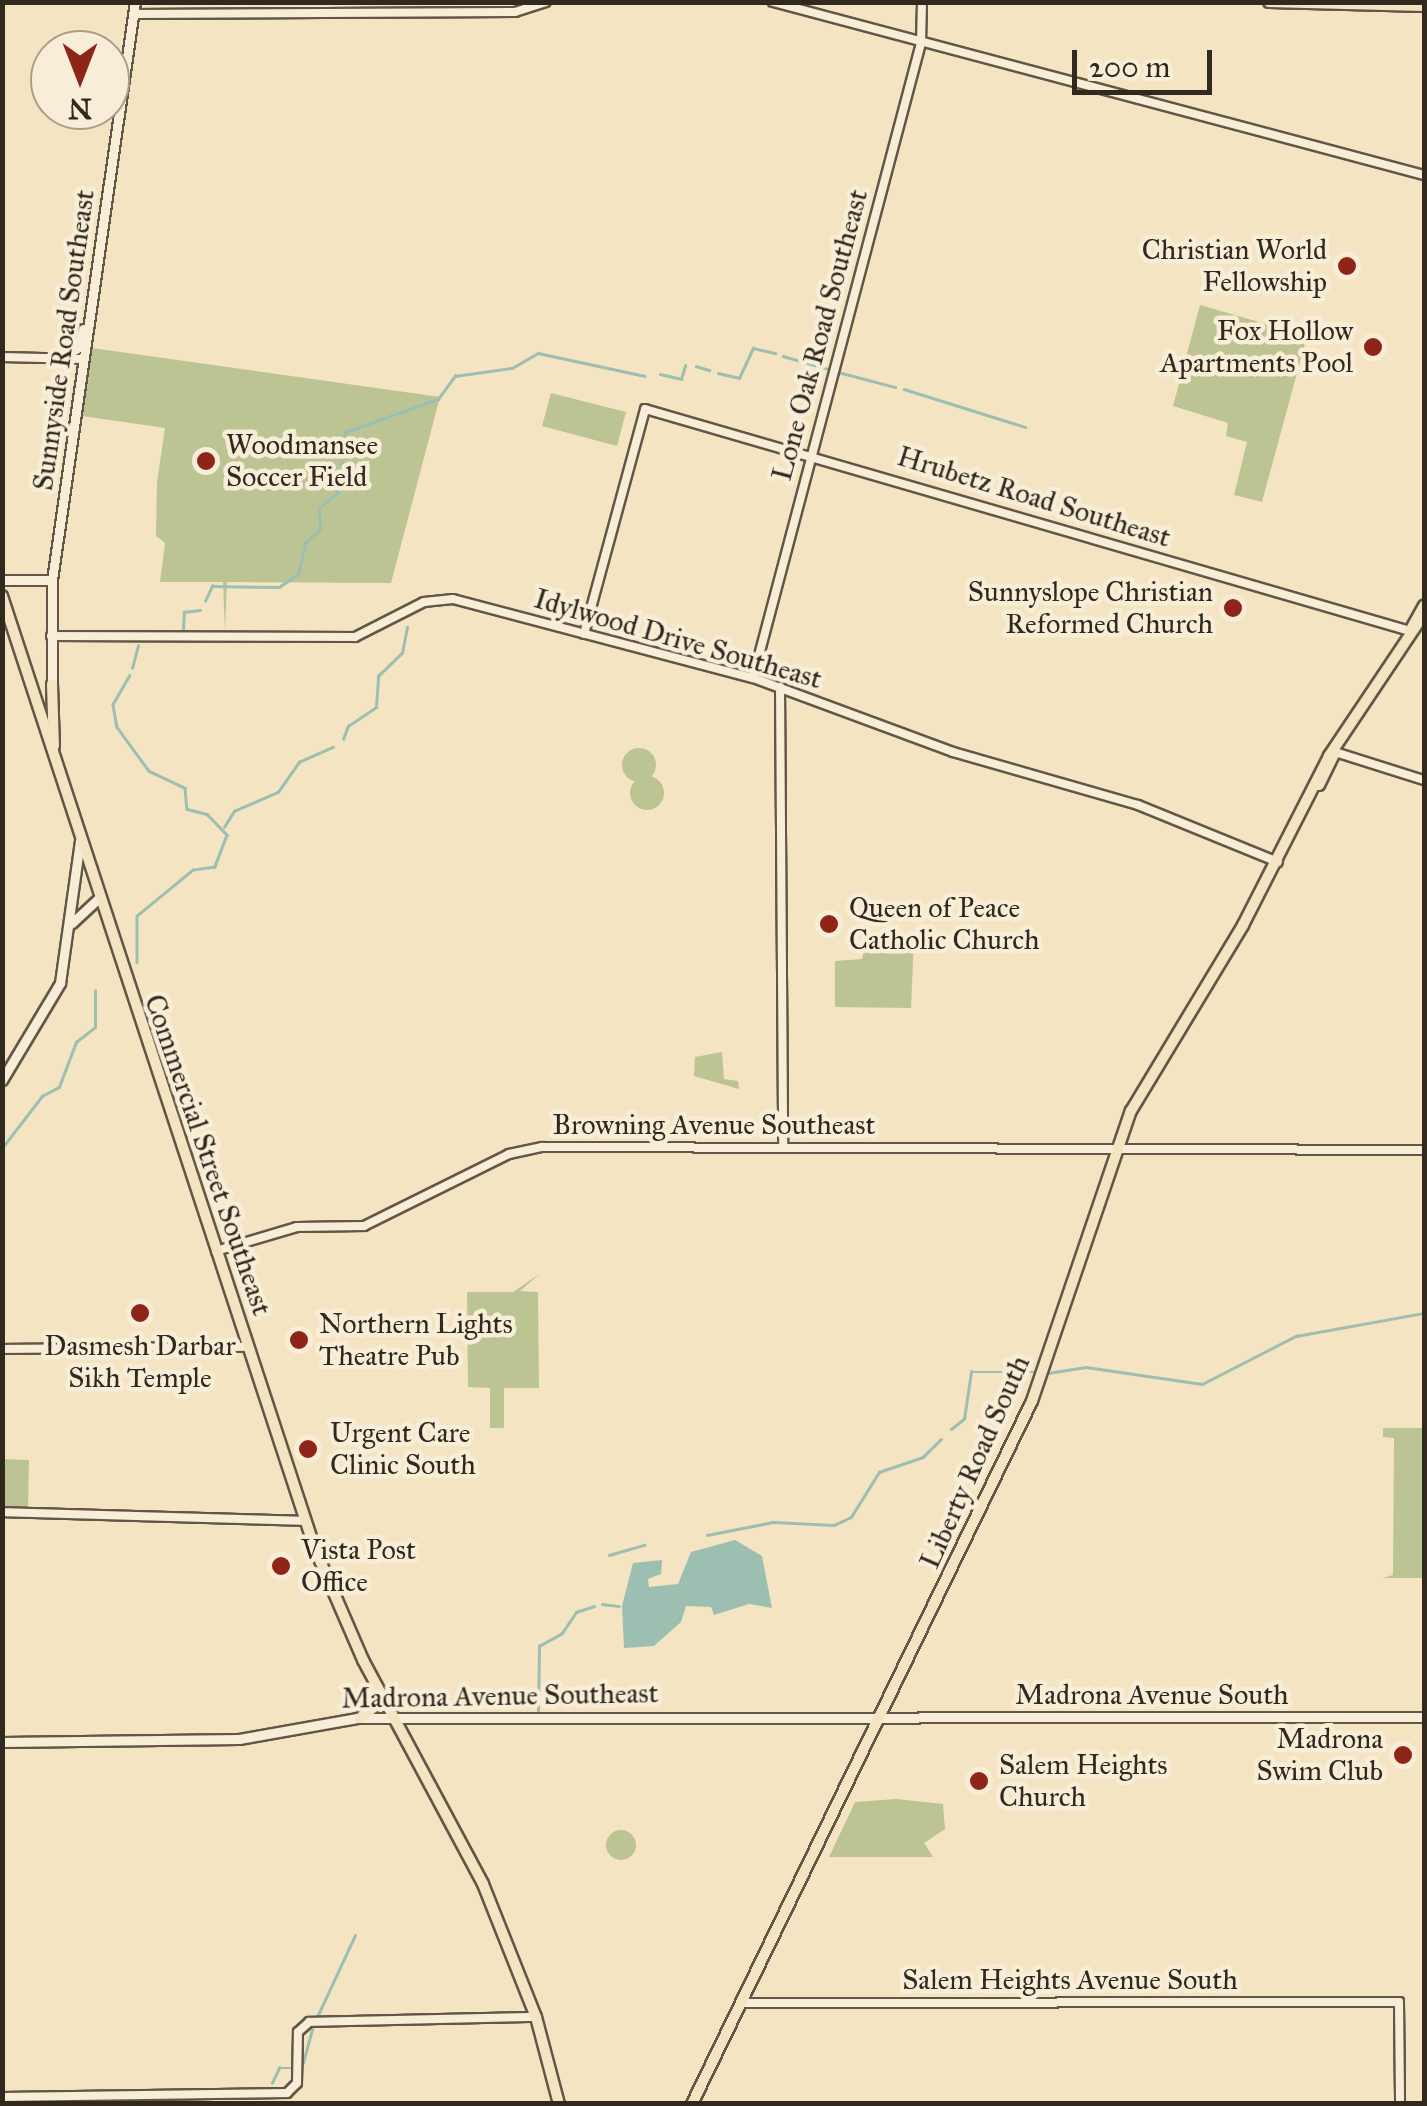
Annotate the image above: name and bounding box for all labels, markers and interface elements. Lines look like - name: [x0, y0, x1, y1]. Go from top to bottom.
- north arrow: [30, 30, 130, 130]
- scale bar: [1077, 30, 1217, 92]
- text: 200 m: [1089, 49, 1170, 85]
- text: N: [68, 91, 92, 126]
- street label: Lone Oak Road Southeast: [765, 186, 875, 484]
- street label: Sunnyside Road Southeast: [26, 187, 102, 493]
- place label: Christian World Fellowship: [1142, 233, 1327, 299]
- marker: Christian World Fellowship: [1336, 255, 1358, 277]
- place label: Fox Hollow Apartments Pool: [1160, 314, 1353, 380]
- marker: Fox Hollow Apartments Pool: [1362, 336, 1384, 358]
- place label: Woodmansee Soccer Field: [226, 428, 378, 494]
- street label: Hrubetz Road Southeast: [893, 439, 1175, 555]
- marker: Woodmansee Soccer Field: [195, 450, 217, 472]
- place label: Sunnyslope Christian Reformed Church: [968, 575, 1213, 641]
- street label: Idylwood Drive Southeast: [530, 582, 826, 696]
- marker: Sunnyslope Christian Reformed Church: [1222, 597, 1244, 619]
- place label: Queen of Peace Catholic Church: [849, 891, 1040, 957]
- marker: Queen of Peace Catholic Church: [818, 913, 840, 935]
- street label: Commercial Street Southeast: [137, 990, 279, 1320]
- street label: Browning Avenue Southeast: [553, 1108, 875, 1142]
- marker: Dasmesh Darbar Sikh Temple: [129, 1302, 151, 1324]
- place label: Northern Lights Theatre Pub: [319, 1307, 513, 1373]
- place label: Dasmesh Darbar Sikh Temple: [44, 1329, 236, 1395]
- marker: Northern Lights Theatre Pub: [288, 1329, 310, 1351]
- street label: Liberty Road South: [913, 1350, 1037, 1574]
- place label: Urgent Care Clinic South: [330, 1416, 476, 1482]
- marker: Urgent Care Clinic South: [295, 1436, 321, 1462]
- place label: Vista Post Office: [301, 1533, 416, 1599]
- marker: Vista Post Office: [270, 1555, 292, 1577]
- street label: Madrona Avenue Southeast: [341, 1676, 659, 1716]
- street label: Madrona Avenue South: [1015, 1678, 1289, 1712]
- place label: Madrona Swim Club: [1256, 1722, 1383, 1788]
- marker: Madrona Swim Club: [1392, 1744, 1414, 1766]
- place label: Salem Heights Church: [999, 1748, 1168, 1814]
- marker: Salem Heights Church: [968, 1770, 990, 1792]
- street label: Salem Heights Avenue South: [902, 1963, 1238, 1997]

